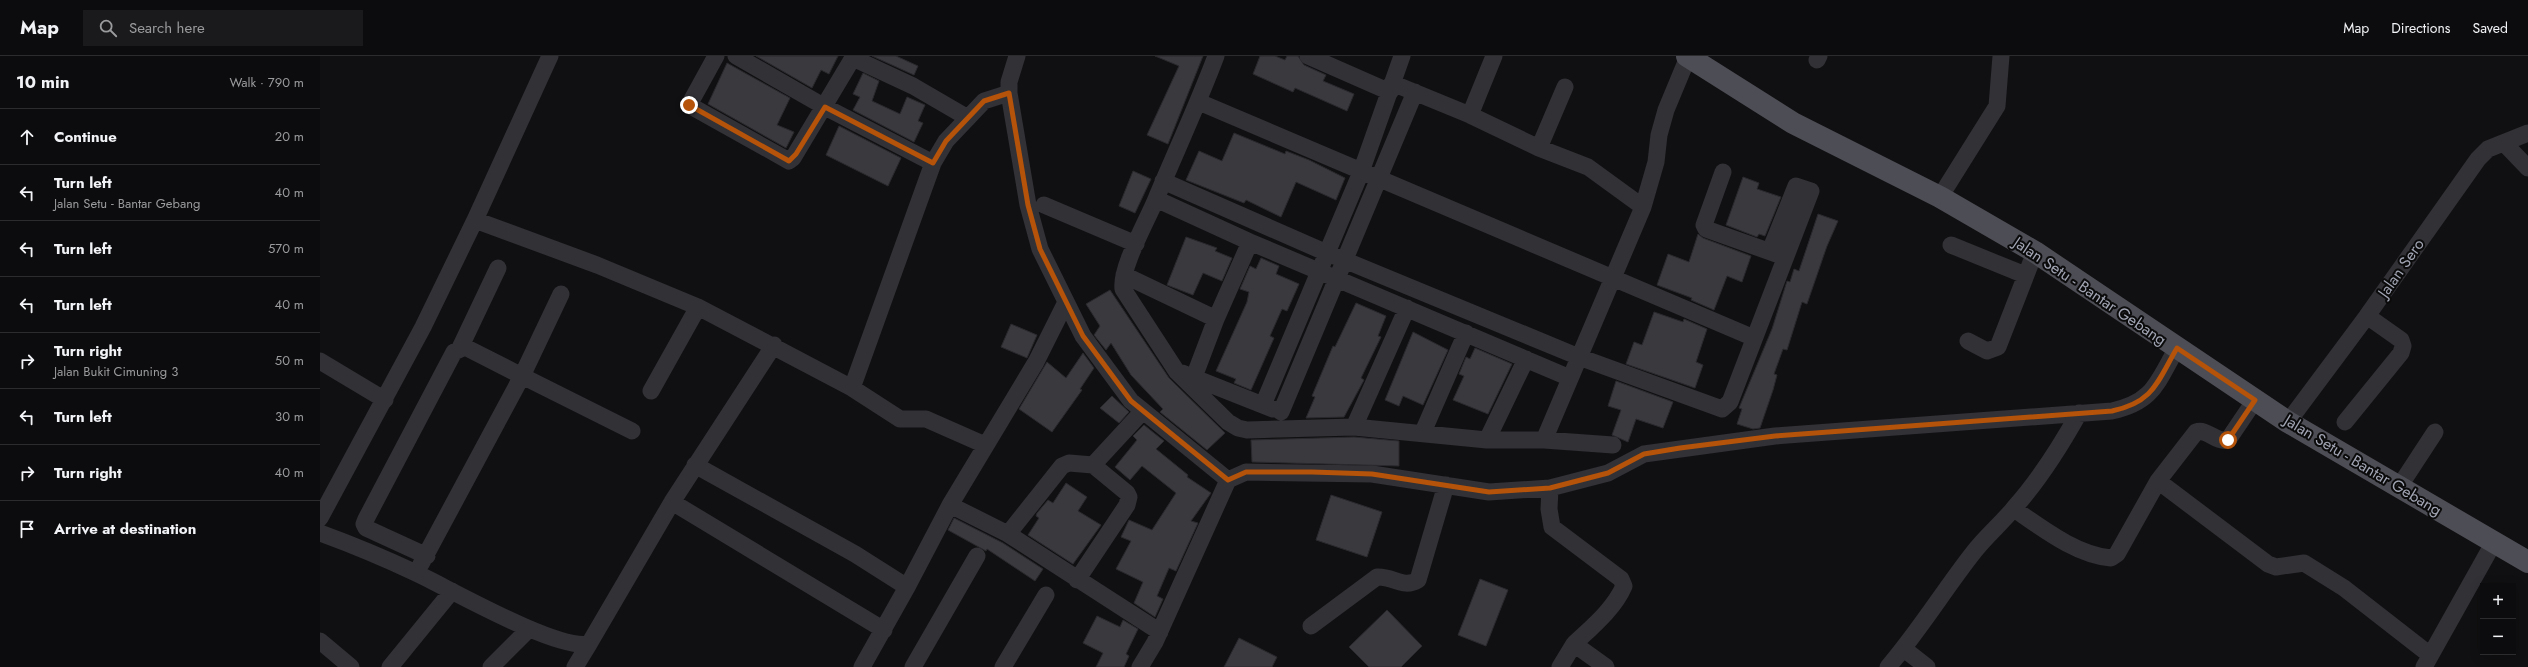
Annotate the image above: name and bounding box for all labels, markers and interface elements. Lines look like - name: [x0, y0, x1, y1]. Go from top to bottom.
- search box: [83, 10, 363, 46]
- text: Map: [20, 14, 59, 41]
- icon: search: [97, 17, 119, 39]
- text: Search here: [129, 17, 205, 39]
- text: Map: [2343, 18, 2369, 38]
- text: Directions: [2391, 18, 2451, 38]
- text: Saved: [2473, 18, 2508, 38]
- text: 10 min: [16, 70, 69, 94]
- text: Walk · 790 m: [230, 73, 304, 92]
- route end: [680, 96, 698, 114]
- icon: ahead: [16, 126, 38, 148]
- text: Continue: [54, 126, 117, 148]
- text: 20 m: [275, 127, 304, 146]
- text: Turn left: [54, 172, 112, 194]
- icon: left: [16, 182, 38, 204]
- text: 40 m: [275, 183, 304, 202]
- text: Jalan Setu - Bantar Gebang: [54, 194, 200, 213]
- street label: Jalan Setu - Bantar Gebang: [2007, 230, 2171, 351]
- street label: Jalan Sero: [2371, 234, 2430, 304]
- icon: left: [16, 238, 38, 260]
- text: Turn left: [54, 238, 112, 260]
- text: 570 m: [268, 239, 304, 258]
- icon: left: [16, 294, 38, 316]
- text: Turn left: [54, 294, 112, 316]
- text: 40 m: [275, 295, 304, 314]
- text: Turn right: [54, 340, 122, 362]
- icon: right: [16, 350, 38, 372]
- text: 50 m: [275, 351, 304, 370]
- text: Jalan Bukit Cimuning 3: [54, 362, 178, 381]
- icon: left: [16, 406, 38, 428]
- text: Turn left: [54, 406, 112, 428]
- text: 30 m: [275, 407, 304, 426]
- street label: Jalan Setu - Bantar Gebang: [2278, 408, 2446, 521]
- route start: [2219, 431, 2237, 449]
- icon: right: [16, 462, 38, 484]
- text: Turn right: [54, 462, 122, 484]
- text: 40 m: [275, 463, 304, 482]
- icon: arrive: [16, 518, 38, 540]
- text: Arrive at destination: [54, 518, 196, 540]
- map controls: [2480, 583, 2516, 655]
- button: +: [2480, 583, 2516, 619]
- button: −: [2480, 619, 2516, 655]

